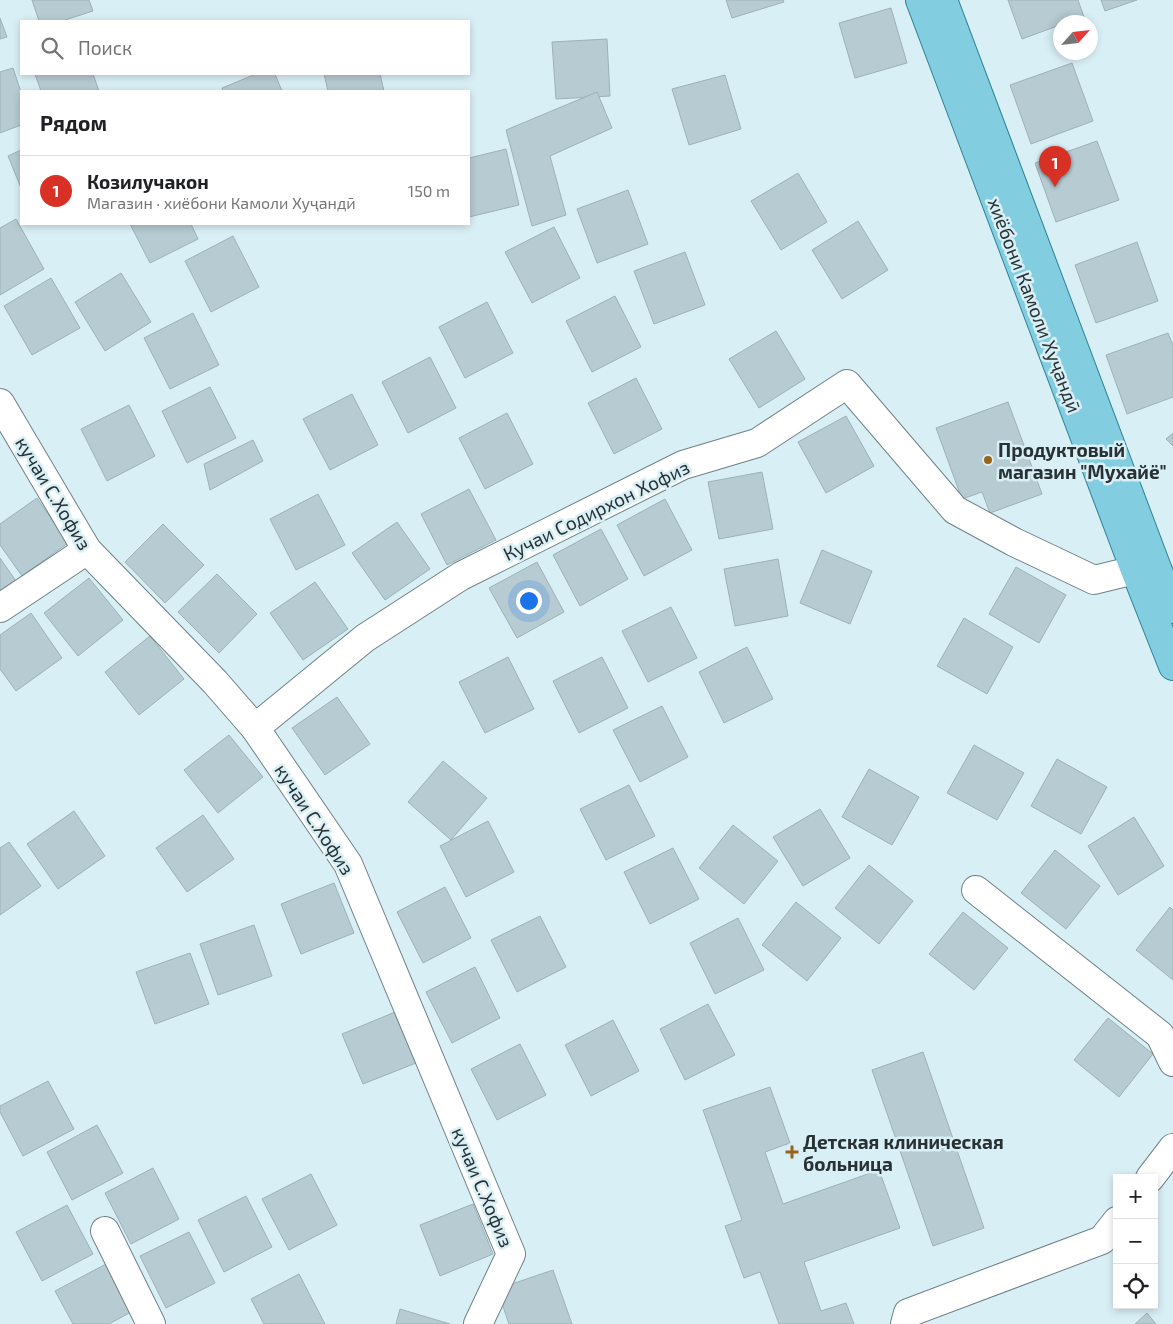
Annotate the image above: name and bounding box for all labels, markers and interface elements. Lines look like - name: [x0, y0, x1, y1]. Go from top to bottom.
- north arrow: [1053, 15, 1098, 60]
- search box: [20, 20, 470, 75]
- icon: search: [38, 34, 66, 62]
- text: Поиск: [78, 36, 132, 59]
- text: Рядом: [40, 110, 107, 135]
- pin: 1: [1039, 146, 1071, 187]
- text: Козилучакон: [87, 170, 209, 193]
- text: 1: [53, 181, 59, 200]
- text: 150 m: [408, 181, 450, 200]
- text: Магазин · хиёбони Камоли Хуҷандӣ: [87, 193, 356, 212]
- street label: хиёбони Камоли Хуҷандӣ: [982, 194, 1087, 416]
- street label: кучаи С.Хофиз: [10, 432, 97, 554]
- place label: Продуктовый магазин "Мухайё": [998, 438, 1167, 483]
- marker: Продуктовый магазин "Мухайё": [982, 454, 994, 466]
- street label: Кучаи Содирхон Хофиз: [499, 455, 693, 566]
- your location: [516, 588, 542, 614]
- street label: кучаи С.Хофиз: [270, 759, 360, 879]
- street label: кучаи С.Хофиз: [446, 1124, 519, 1251]
- place label: Детская клиническая больница: [803, 1130, 1004, 1175]
- marker: Детская клиническая больница: [785, 1145, 799, 1159]
- map controls: [1113, 1174, 1158, 1309]
- button: +: [1113, 1174, 1158, 1219]
- button: −: [1113, 1219, 1158, 1264]
- button: locate: [1113, 1264, 1158, 1309]

